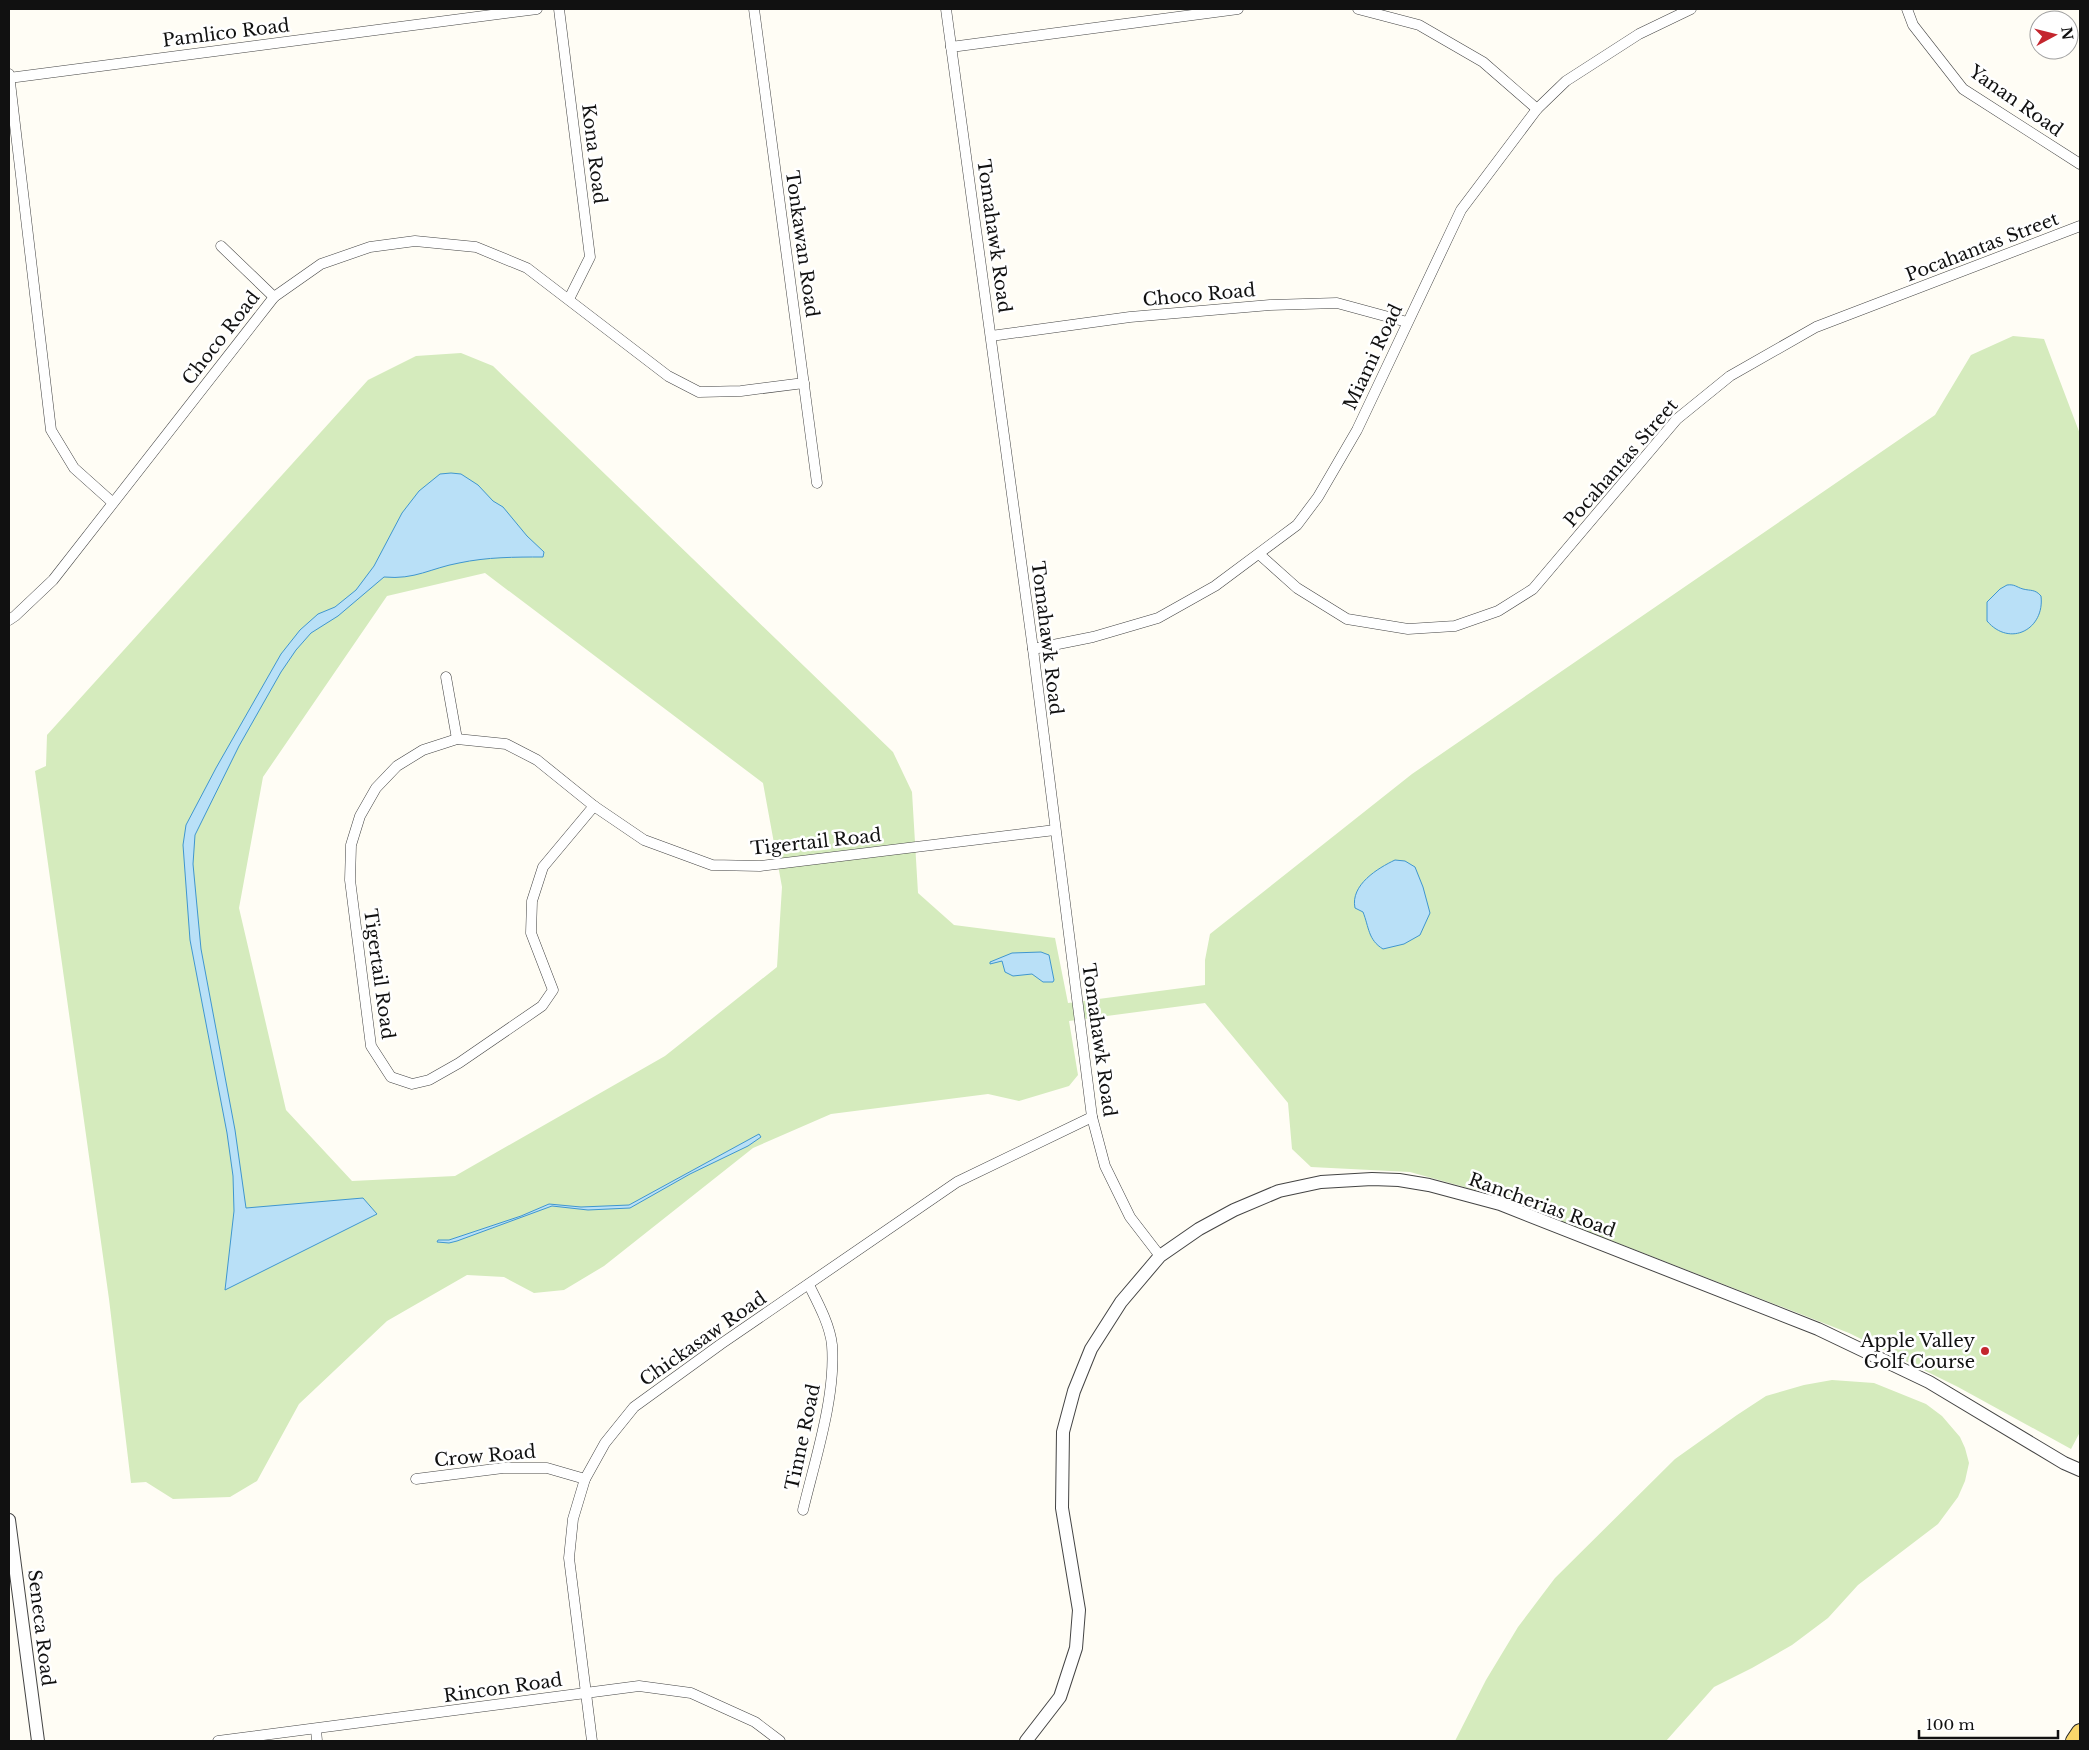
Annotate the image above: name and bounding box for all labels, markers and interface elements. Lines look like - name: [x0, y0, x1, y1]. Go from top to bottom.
- north arrow: [2029, 10, 2079, 60]
- street label: Pamlico Road: [161, 14, 291, 52]
- text: N: [2057, 26, 2077, 41]
- street label: Yanan Road: [1964, 60, 2067, 141]
- street label: Kona Road: [577, 103, 611, 205]
- street label: Tomahawk Road: [972, 158, 1016, 314]
- street label: Tonkawan Road: [781, 169, 823, 319]
- street label: Pocahantas Street: [1902, 208, 2062, 286]
- street label: Choco Road: [1142, 279, 1256, 311]
- street label: Choco Road: [178, 287, 264, 389]
- street label: Miami Road: [1339, 301, 1407, 413]
- street label: Pocahantas Street: [1559, 394, 1683, 531]
- street label: Tomahawk Road: [1027, 560, 1067, 716]
- street label: Tigertail Road: [749, 824, 883, 860]
- street label: Tigertail Road: [359, 907, 399, 1041]
- street label: Tomahawk Road: [1077, 962, 1121, 1118]
- street label: Rancherias Road: [1465, 1168, 1619, 1242]
- street label: Chickasaw Road: [636, 1287, 770, 1391]
- place label: Apple Valley Golf Course: [1859, 1330, 1975, 1373]
- marker: Apple Valley Golf Course: [1979, 1345, 1991, 1357]
- street label: Tinne Road: [781, 1382, 825, 1492]
- street label: Crow Road: [433, 1441, 537, 1471]
- street label: Seneca Road: [23, 1569, 59, 1687]
- street label: Rincon Road: [442, 1669, 564, 1707]
- scale bar: [1919, 1708, 2058, 1740]
- text: 100 m: [1926, 1715, 1975, 1734]

